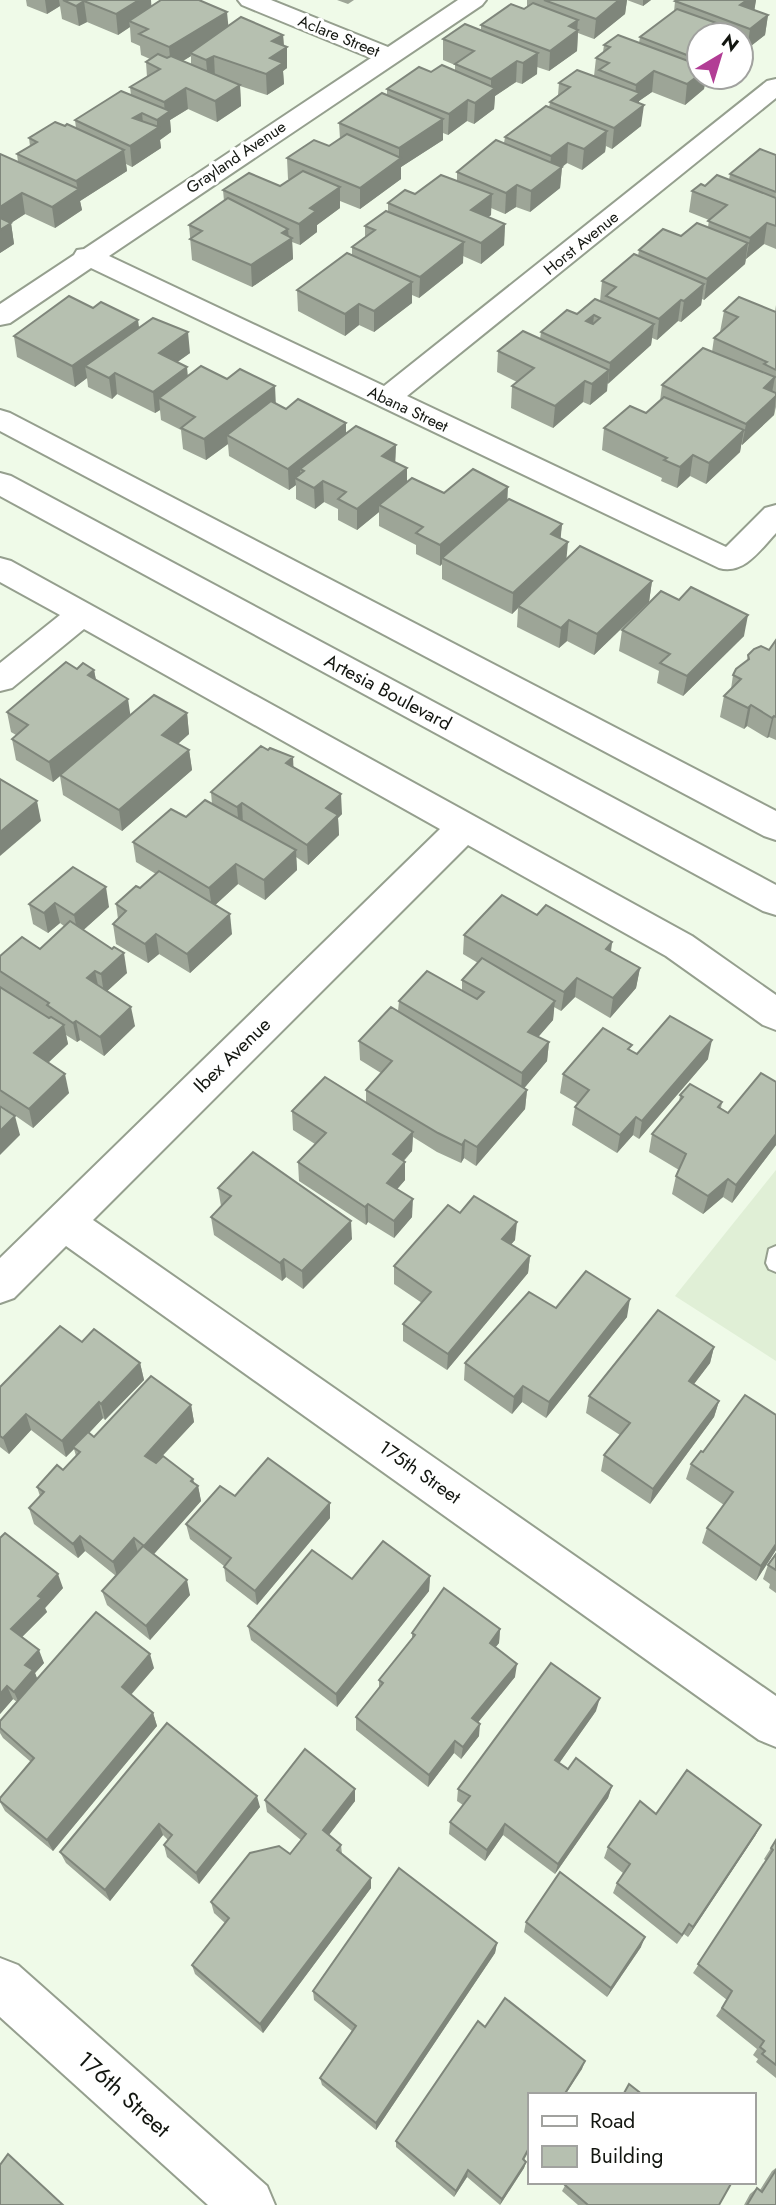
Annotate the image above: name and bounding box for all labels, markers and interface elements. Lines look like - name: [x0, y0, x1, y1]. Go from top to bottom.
- street label: Aclare Street: [295, 9, 383, 63]
- north arrow: [685, 21, 755, 91]
- text: N: [716, 28, 744, 58]
- street label: Grayland Avenue: [181, 115, 291, 199]
- street label: Horst Avenue: [539, 206, 623, 280]
- street label: Abana Street: [364, 380, 452, 438]
- street label: Artesia Boulevard: [320, 647, 456, 737]
- street label: Ibex Avenue: [187, 1011, 277, 1099]
- street label: 175th Street: [373, 1434, 467, 1511]
- street label: 176th Street: [70, 2043, 178, 2145]
- legend: [528, 2093, 755, 2184]
- text: Road: [590, 2106, 635, 2136]
- text: Building: [590, 2141, 663, 2171]

